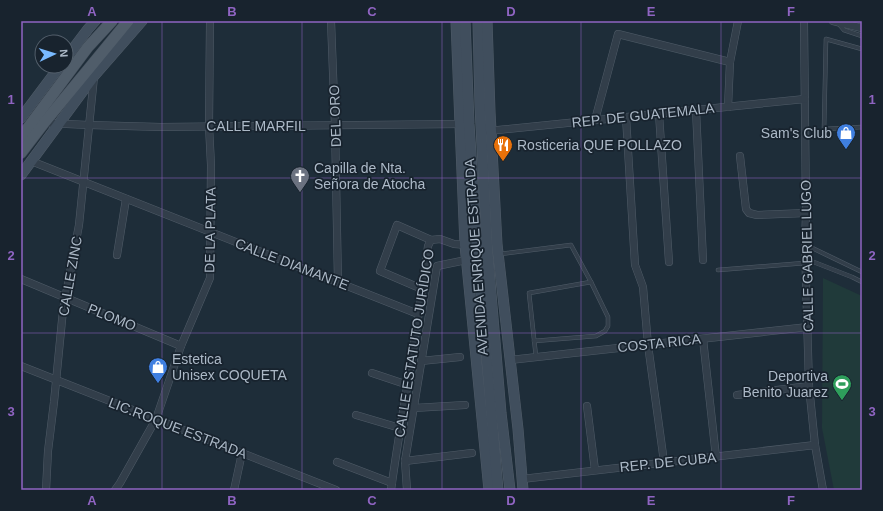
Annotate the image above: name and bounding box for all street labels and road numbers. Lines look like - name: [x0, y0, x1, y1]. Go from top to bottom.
- street label: DEL ORO: [326, 84, 344, 148]
- street label: REP. DE GUATEMALA: [571, 99, 716, 130]
- street label: CALLE MARFIL: [206, 118, 306, 134]
- street label: AVENIDA ENRIQUE ESTRADA: [461, 157, 491, 356]
- street label: CALLE GABRIEL LUGO: [798, 180, 816, 332]
- street label: DE LA PLATA: [201, 186, 219, 273]
- street label: CALLE ZINC: [55, 235, 85, 317]
- street label: CALLE DIAMANTE: [233, 235, 351, 293]
- street label: CALLE ESTATUTO JURÍDICO: [391, 248, 437, 438]
- street label: PLOMO: [86, 300, 139, 334]
- street label: COSTA RICA: [617, 331, 702, 355]
- street label: LIC.ROQUE ESTRADA: [107, 394, 250, 462]
- street label: REP. DE CUBA: [619, 449, 718, 475]

